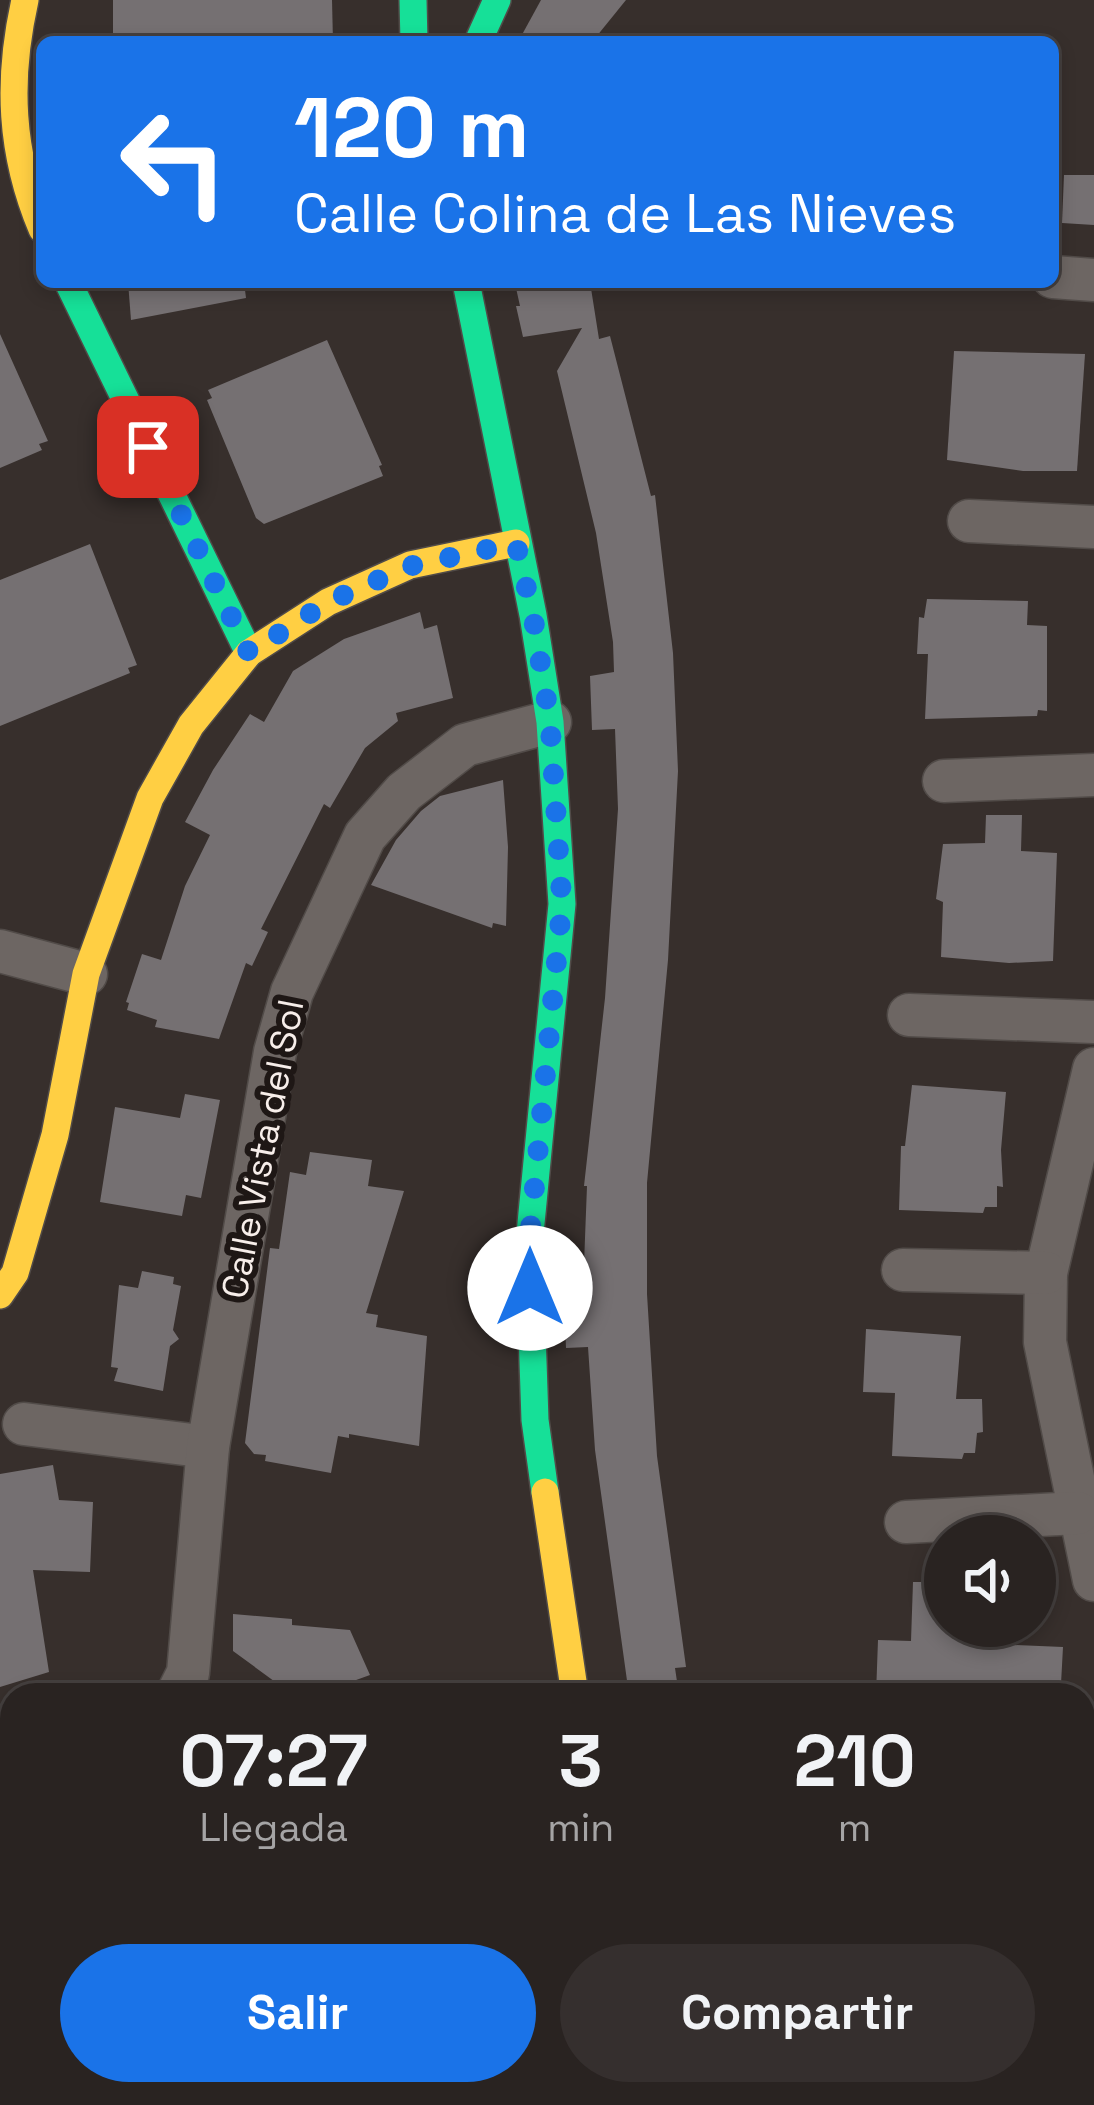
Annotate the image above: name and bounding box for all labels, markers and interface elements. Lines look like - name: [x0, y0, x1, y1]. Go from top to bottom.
- text: 120 m: [294, 74, 529, 182]
- icon: left: [96, 84, 252, 240]
- text: Calle Colina de Las Nieves: [294, 179, 956, 248]
- pin: [97, 396, 199, 498]
- icon: arrive: [115, 414, 181, 480]
- street label: Calle Vista del Sol: [211, 996, 315, 1302]
- position arrow: [467, 1225, 593, 1351]
- map controls: [924, 1515, 1056, 1647]
- button: sound: [924, 1515, 1056, 1647]
- text: 07:27: [179, 1715, 368, 1807]
- text: 3: [559, 1715, 603, 1807]
- text: 210: [794, 1715, 916, 1807]
- text: Llegada: [199, 1803, 348, 1852]
- text: min: [547, 1803, 614, 1852]
- text: m: [838, 1803, 871, 1852]
- button: Salir: [60, 1944, 536, 2082]
- button: Compartir: [560, 1944, 1035, 2082]

